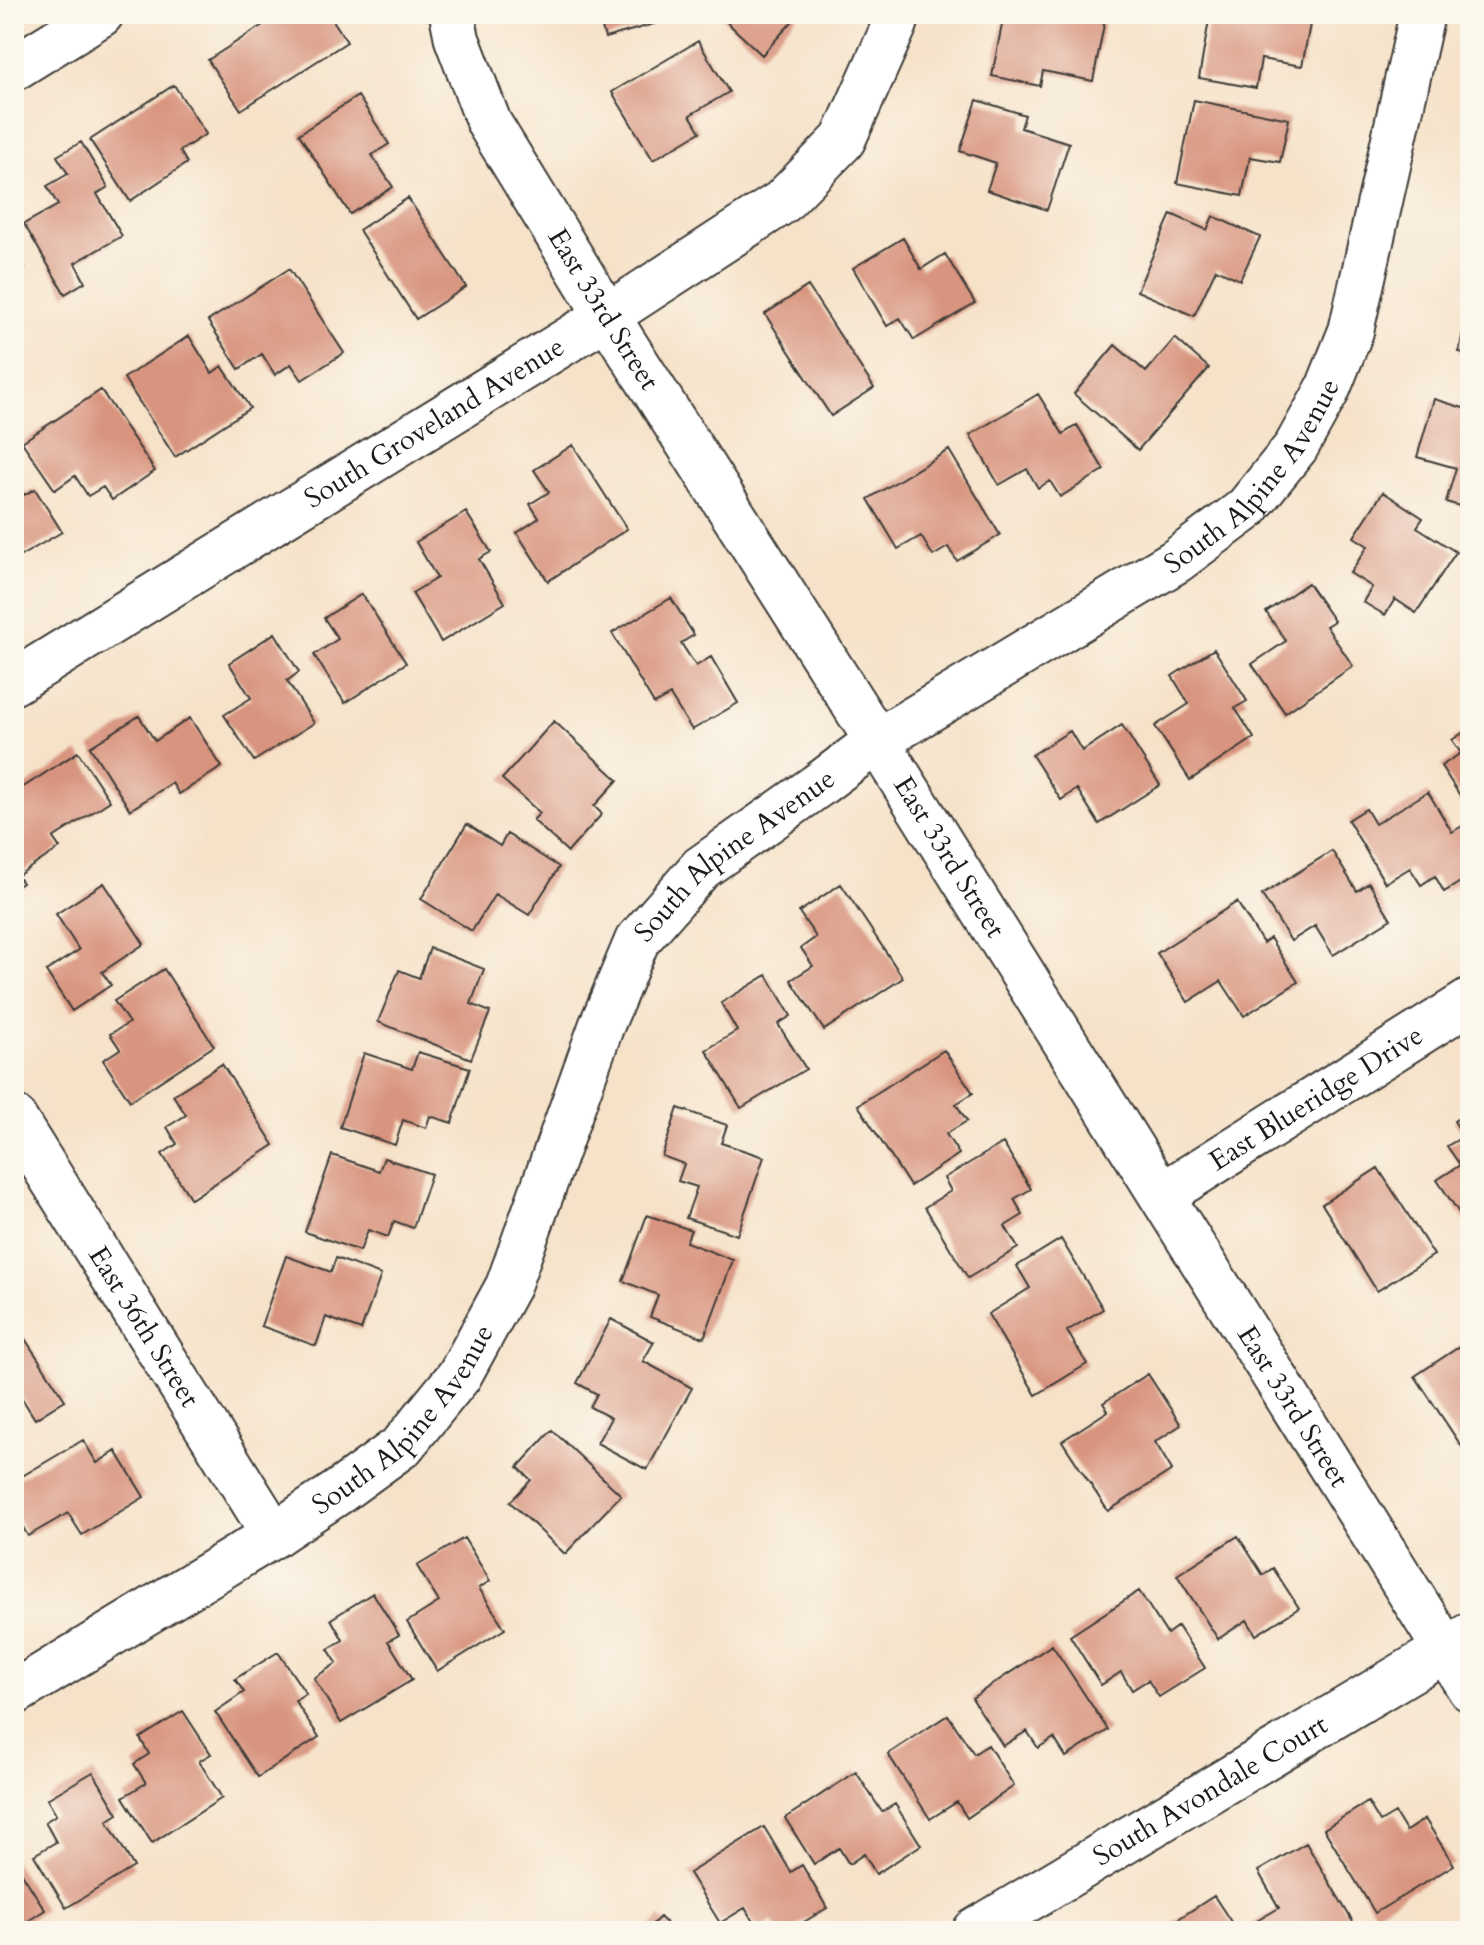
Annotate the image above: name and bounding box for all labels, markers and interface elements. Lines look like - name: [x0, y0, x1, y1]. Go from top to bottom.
- street label: East 33rd Street: [539, 221, 668, 398]
- street label: South Groveland Avenue: [297, 328, 572, 517]
- street label: South Alpine Avenue: [1157, 374, 1349, 583]
- street label: South Alpine Avenue: [625, 760, 843, 950]
- street label: East 33rd Street: [885, 769, 1015, 945]
- street label: East Blueridge Drive: [1202, 1016, 1430, 1180]
- street label: East 36th Street: [80, 1239, 209, 1415]
- street label: South Alpine Avenue: [304, 1318, 503, 1524]
- street label: East 33rd Street: [1228, 1318, 1358, 1495]
- street label: South Avondale Court: [1086, 1706, 1335, 1875]

